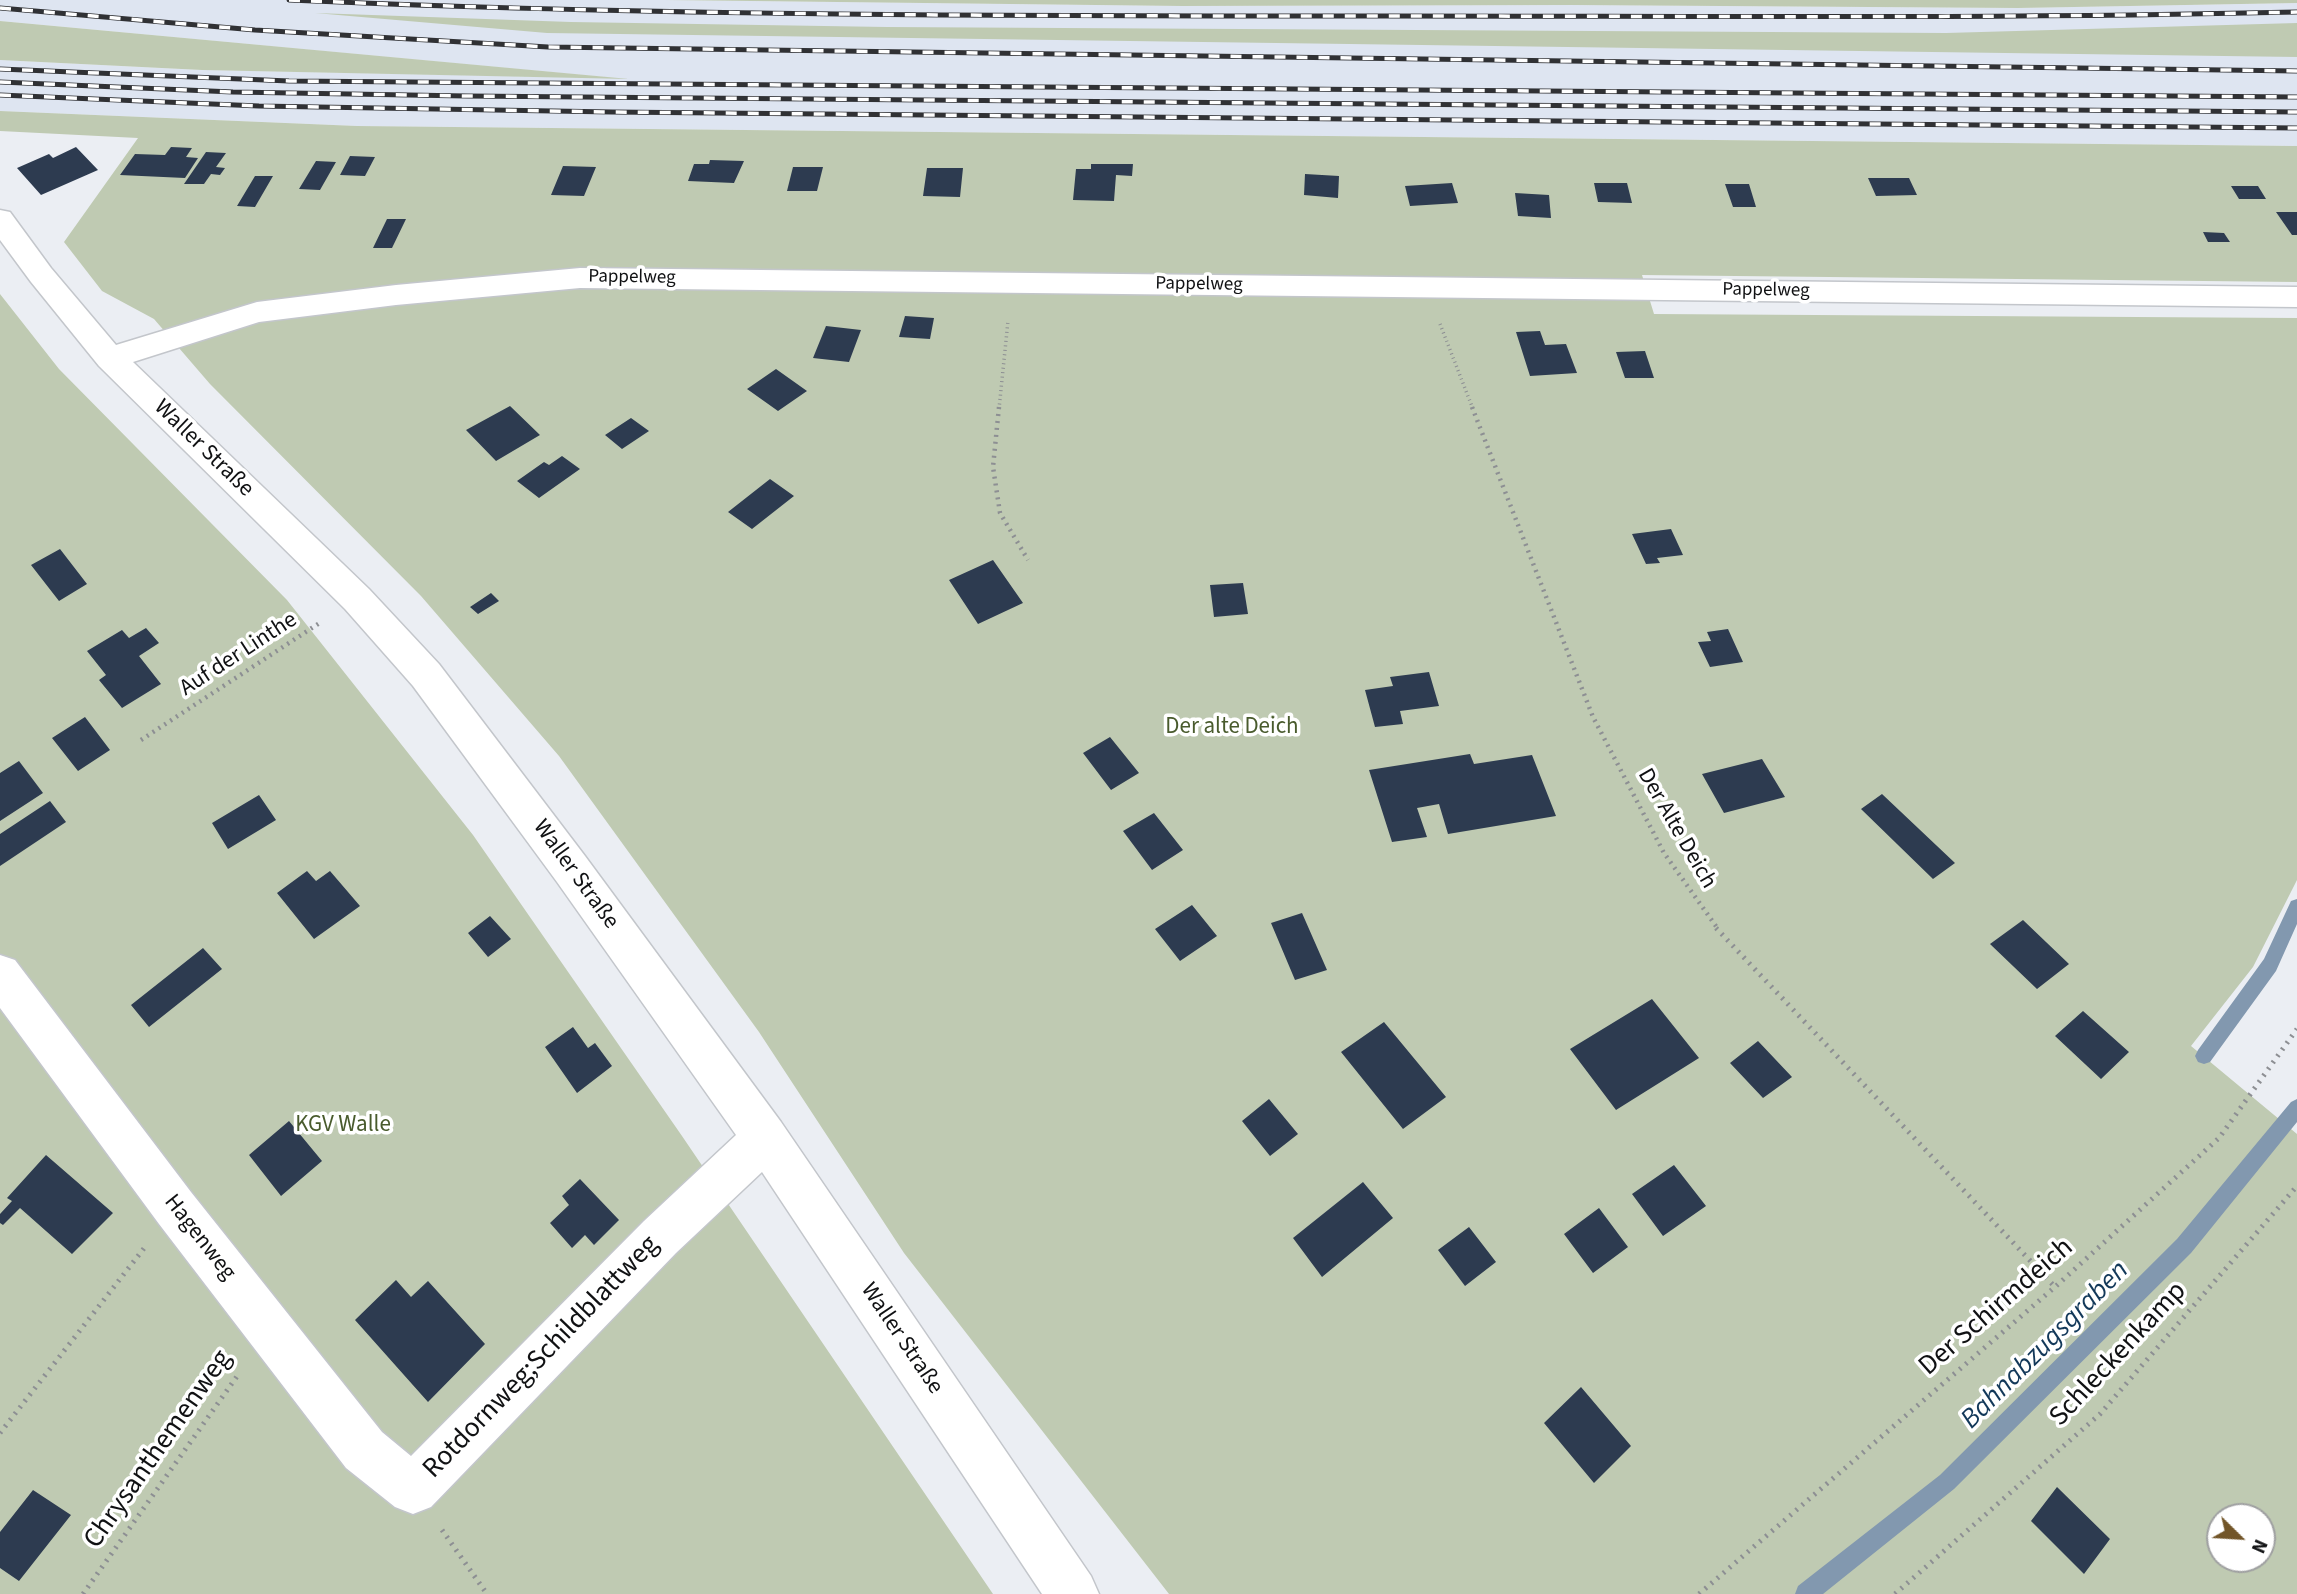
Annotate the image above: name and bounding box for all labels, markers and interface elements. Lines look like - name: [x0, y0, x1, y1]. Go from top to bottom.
- street label: Pappelweg: [588, 266, 676, 290]
- street label: Pappelweg: [1155, 273, 1243, 297]
- street label: Pappelweg: [1722, 279, 1810, 303]
- street label: Waller Straße: [147, 395, 259, 503]
- street label: Auf der Linthe: [175, 607, 303, 703]
- park label: Der alte Deich: [1165, 714, 1299, 742]
- street label: Der Alte Deich: [1631, 764, 1721, 894]
- street label: Waller Straße: [526, 815, 624, 935]
- park label: KGV Walle: [295, 1112, 391, 1140]
- street label: Hagenweg: [157, 1190, 241, 1286]
- street label: Rotdornweg;Schildblattweg: [417, 1229, 667, 1487]
- street label: Der Schirmdeich: [1913, 1232, 2081, 1384]
- water label: Bahnabzugsgraben: [1955, 1255, 2137, 1437]
- street label: Schleckenkamp: [2043, 1276, 2195, 1434]
- street label: Waller Straße: [854, 1278, 948, 1400]
- street label: Chrysanthemenweg: [78, 1344, 240, 1556]
- north arrow: [2206, 1503, 2276, 1573]
- text: N: [2244, 1535, 2274, 1557]

